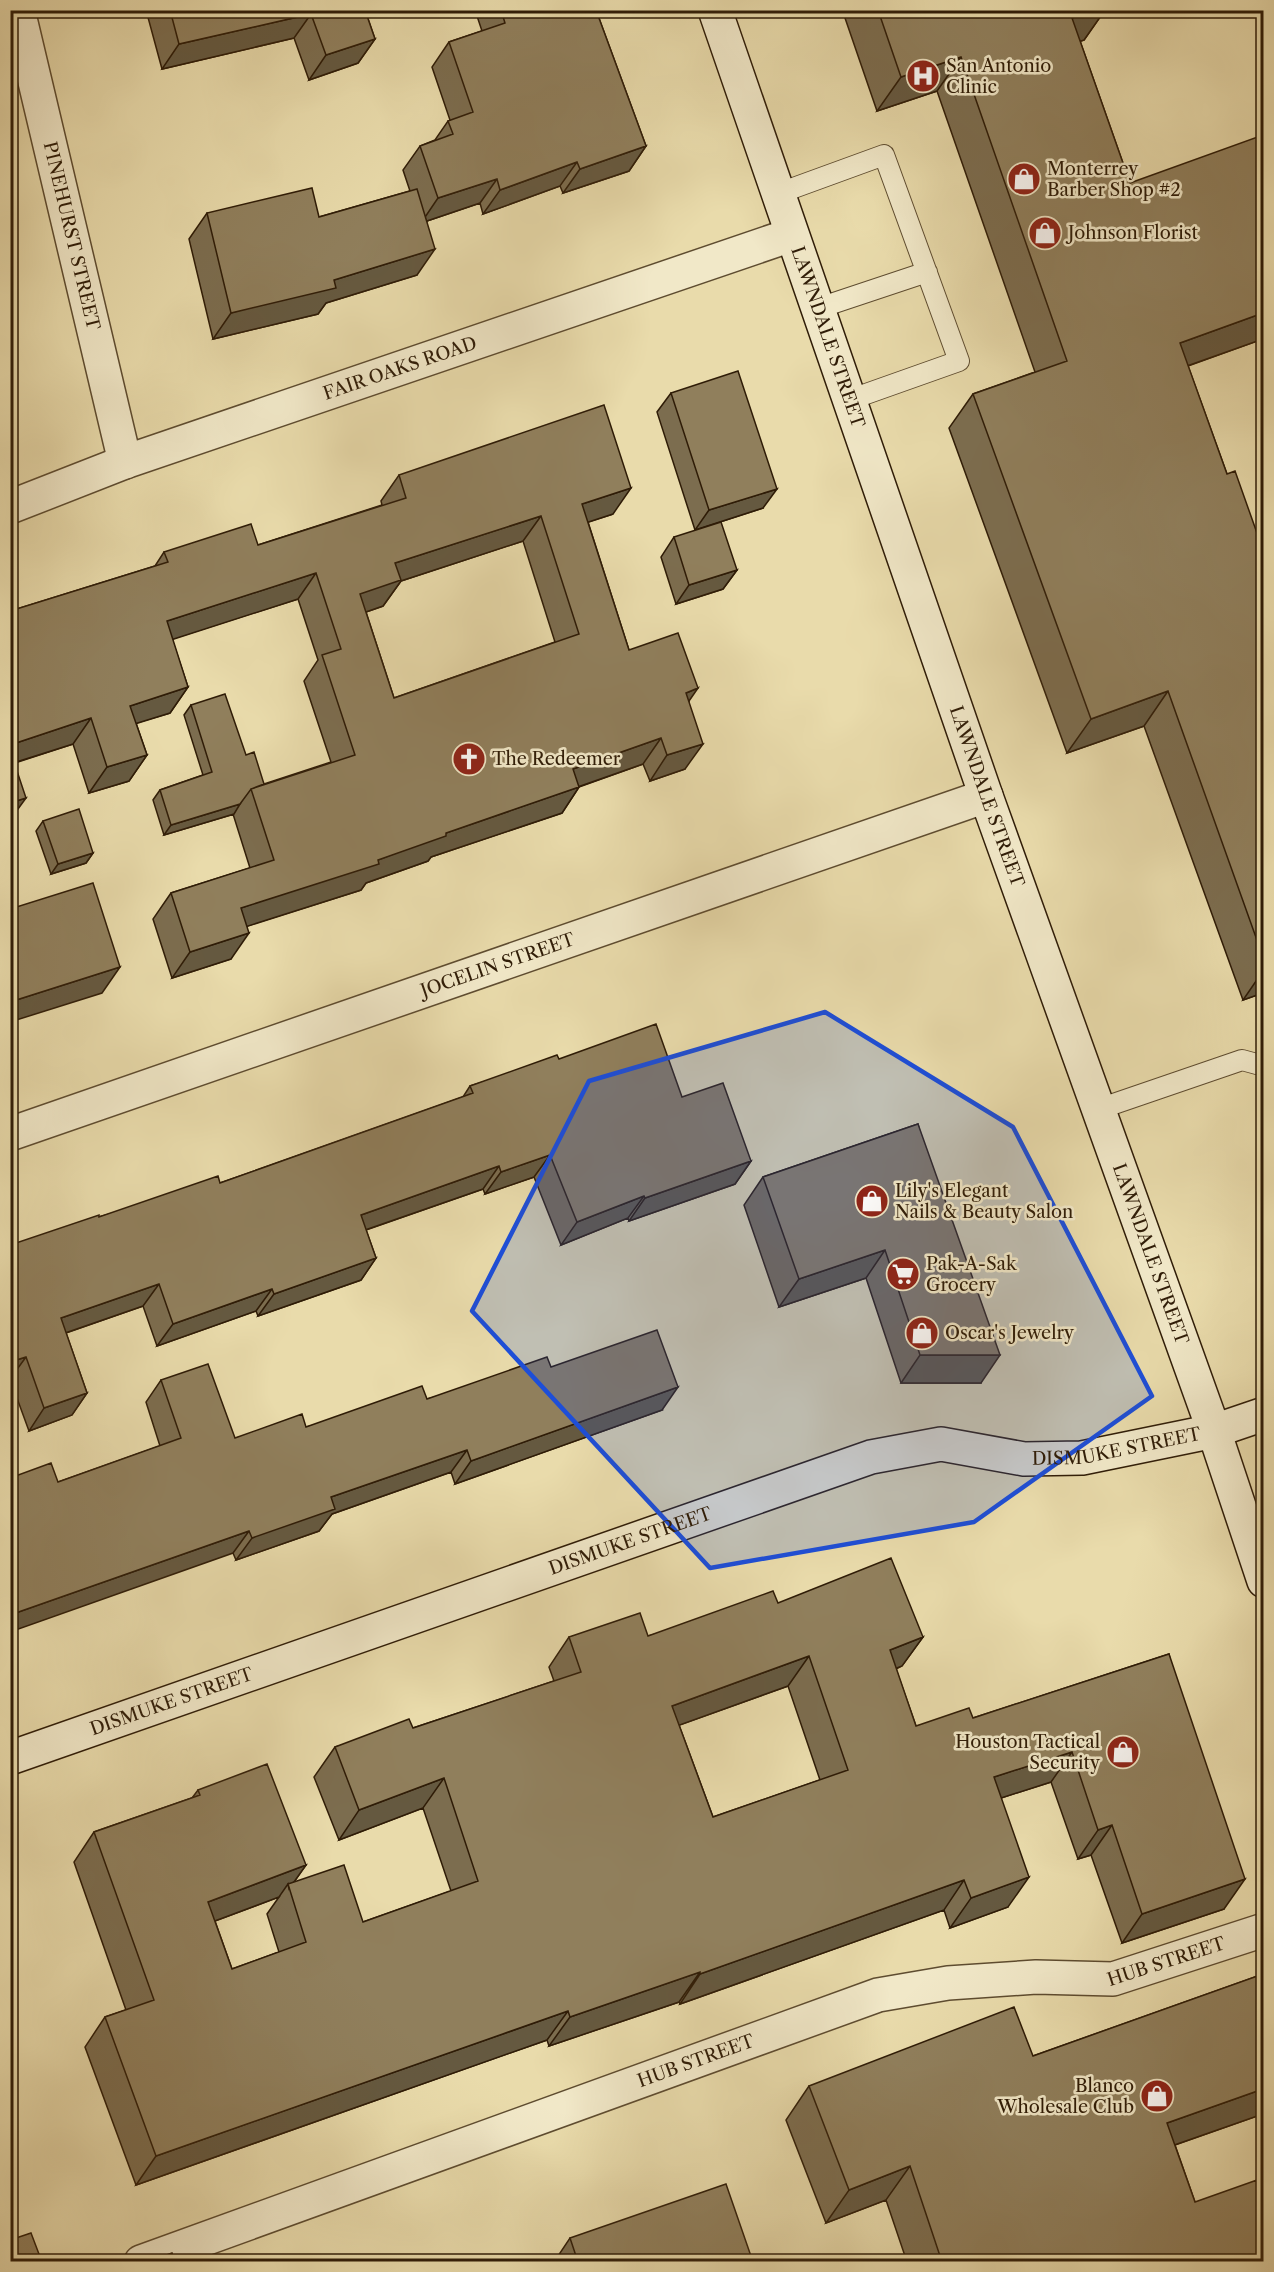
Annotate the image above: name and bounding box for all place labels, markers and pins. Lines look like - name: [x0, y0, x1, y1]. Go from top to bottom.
- place label: San Antonio Clinic: [946, 55, 1051, 98]
- hospital icon: San Antonio Clinic: [905, 58, 941, 94]
- place label: Monterrey Barber Shop #2: [1047, 158, 1181, 201]
- shop icon: Monterrey Barber Shop #2: [1006, 161, 1042, 197]
- shop icon: Johnson Florist: [1027, 215, 1063, 251]
- place label: Johnson Florist: [1065, 222, 1198, 244]
- church icon: The Redeemer: [451, 741, 487, 777]
- place label: The Redeemer: [492, 748, 621, 770]
- place label: Lily's Elegant Nails & Beauty Salon: [895, 1180, 1073, 1223]
- shop icon: Lily's Elegant Nails & Beauty Salon: [854, 1183, 890, 1219]
- place label: Pak-A-Sak Grocery: [926, 1253, 1018, 1296]
- supermarket icon: Pak-A-Sak Grocery: [885, 1256, 921, 1292]
- shop icon: Oscar's Jewelry: [904, 1315, 940, 1351]
- place label: Oscar's Jewelry: [945, 1322, 1075, 1344]
- place label: Houston Tactical Security: [955, 1731, 1101, 1774]
- shop icon: Houston Tactical Security: [1105, 1734, 1141, 1770]
- place label: Blanco Wholesale Club: [996, 2075, 1134, 2118]
- shop icon: Blanco Wholesale Club: [1139, 2078, 1175, 2114]

